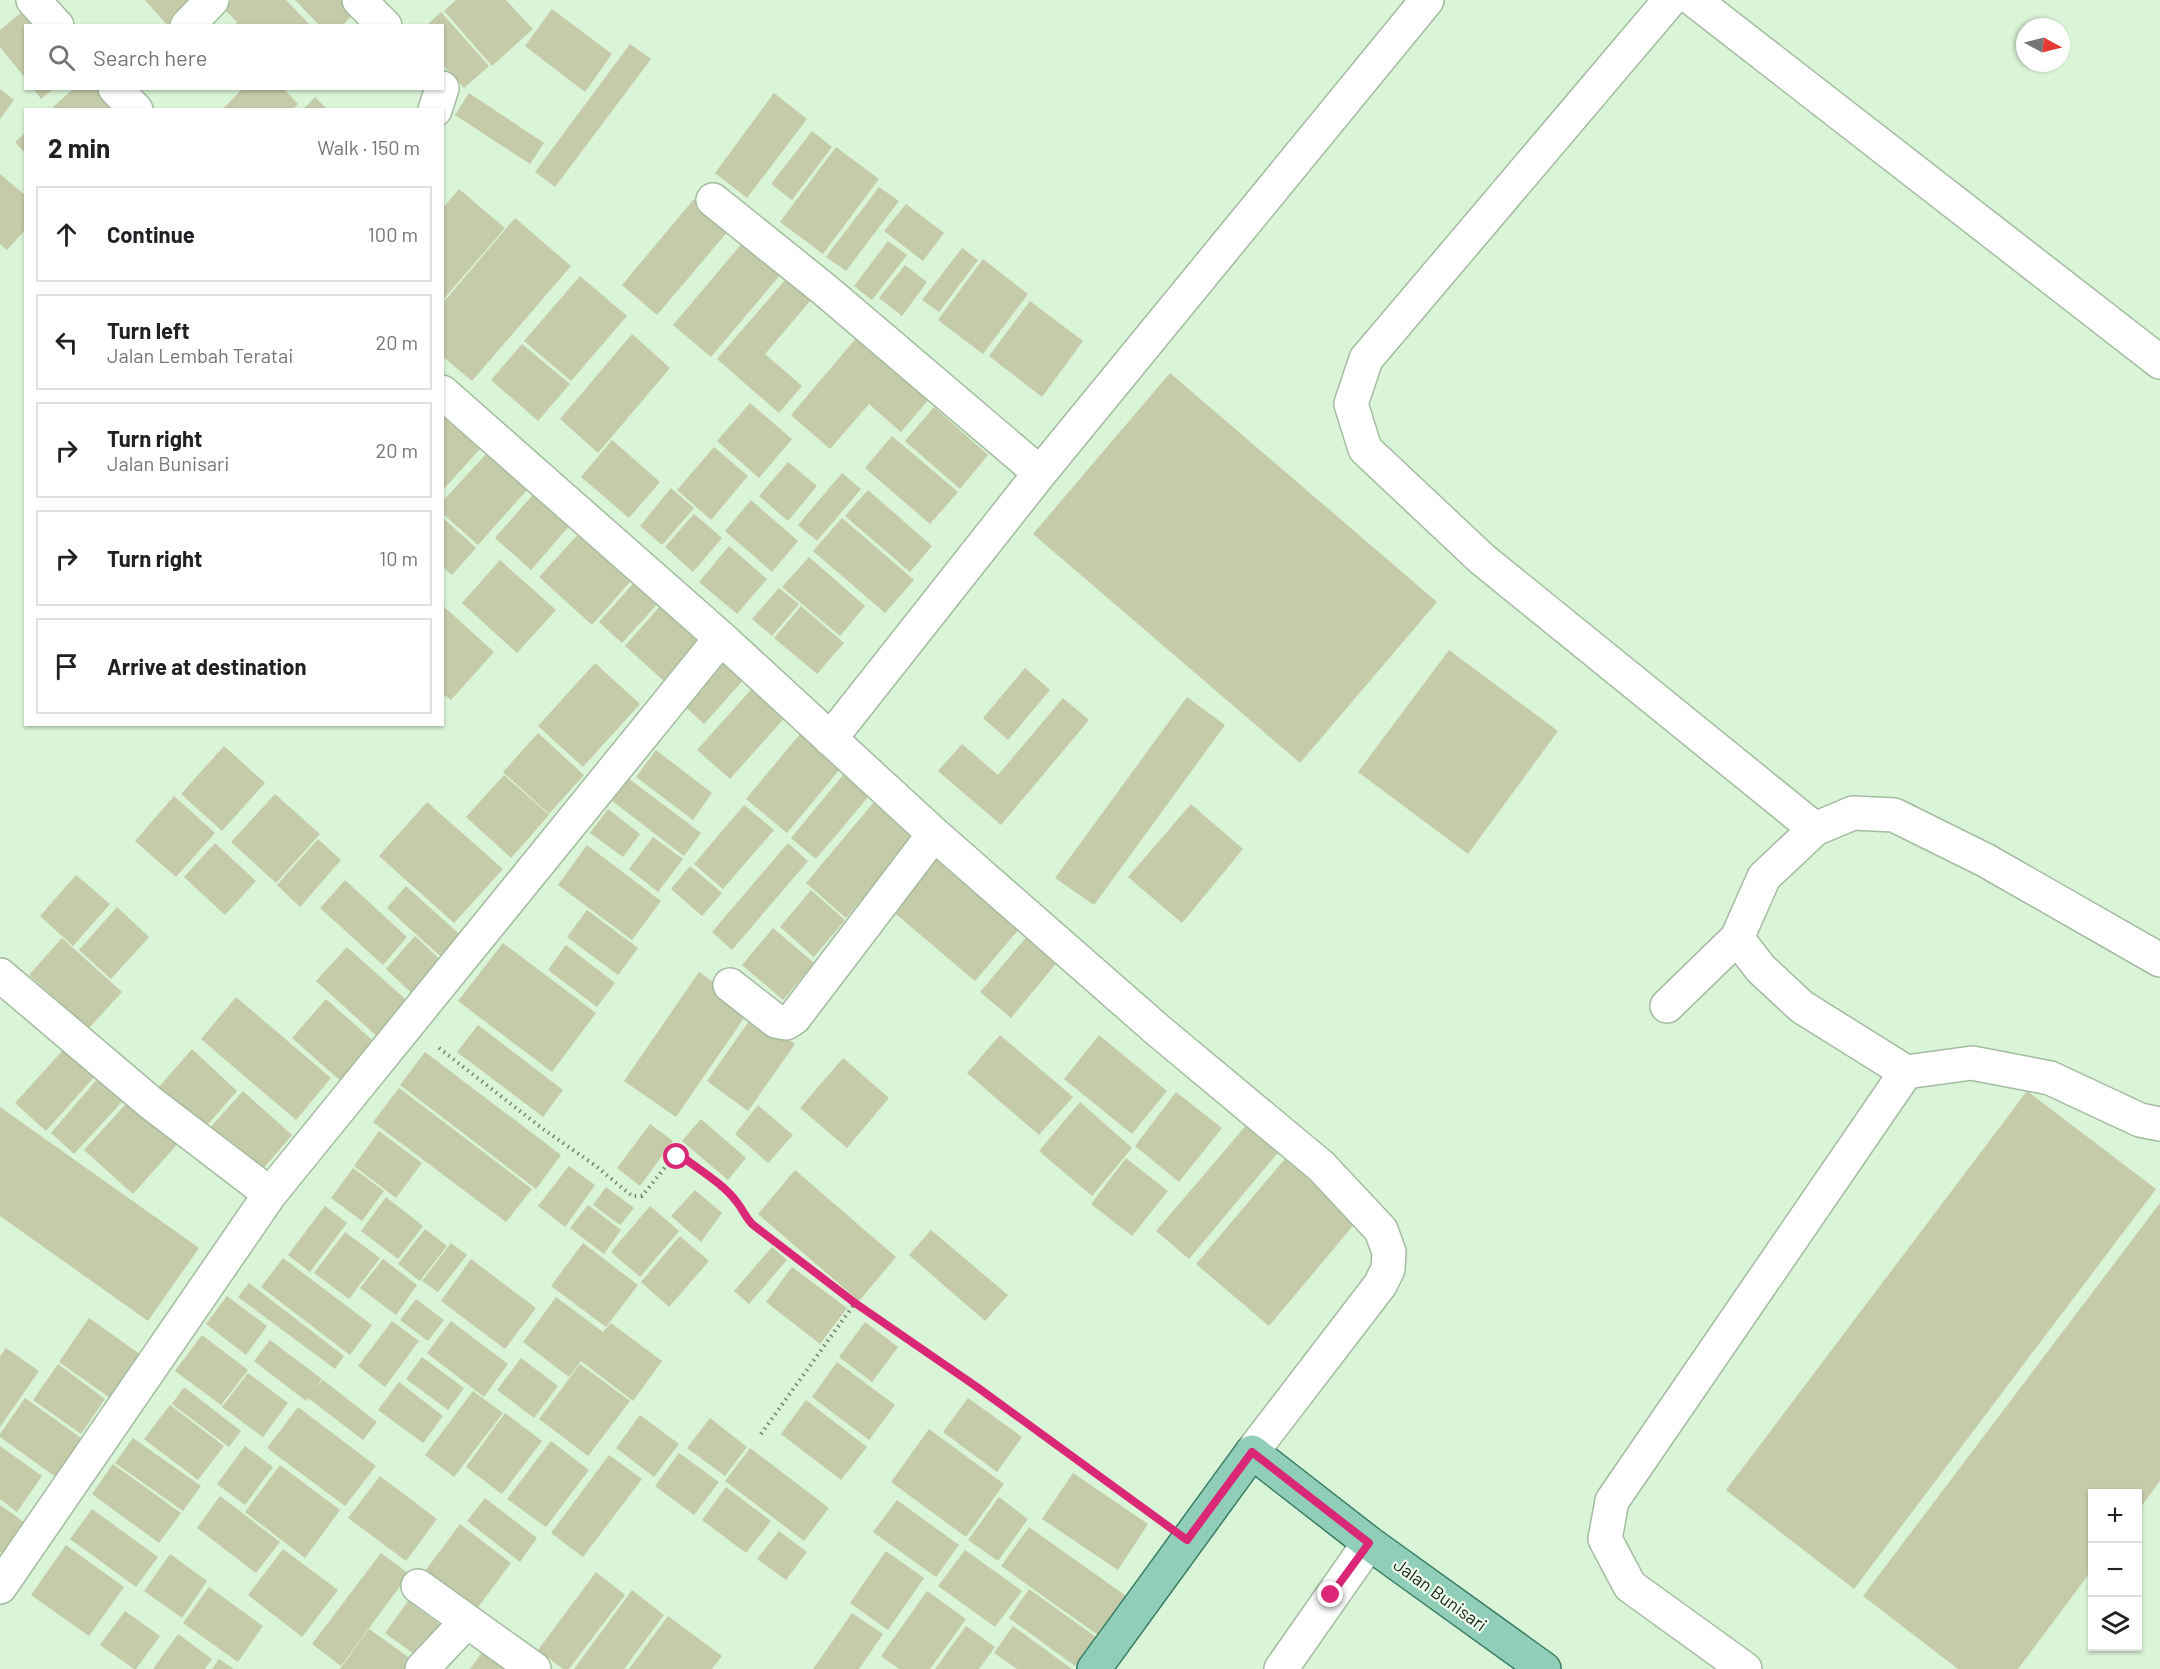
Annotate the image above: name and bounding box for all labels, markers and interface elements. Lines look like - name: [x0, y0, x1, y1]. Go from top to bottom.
- north arrow: [2016, 18, 2070, 72]
- search box: [24, 24, 444, 90]
- icon: search: [45, 41, 78, 74]
- text: Search here: [93, 44, 207, 70]
- text: 2 min: [48, 132, 110, 163]
- text: Walk · 150 m: [317, 135, 420, 159]
- icon: ahead: [50, 218, 83, 251]
- text: Continue: [107, 221, 195, 247]
- text: 100 m: [368, 222, 418, 246]
- text: Turn left: [107, 317, 190, 343]
- icon: left: [50, 326, 83, 359]
- text: 20 m: [375, 330, 418, 354]
- text: Jalan Lembah Teratai: [107, 343, 293, 367]
- text: Turn right: [107, 425, 202, 451]
- icon: right: [50, 434, 83, 467]
- text: 20 m: [375, 438, 418, 462]
- text: Jalan Bunisari: [107, 451, 229, 475]
- icon: right: [50, 542, 83, 575]
- text: Turn right: [107, 545, 202, 571]
- text: 10 m: [379, 546, 418, 570]
- icon: arrive: [50, 650, 83, 683]
- text: Arrive at destination: [107, 653, 306, 679]
- route start: [663, 1143, 689, 1169]
- map controls: [2088, 1489, 2142, 1651]
- button: +: [2088, 1489, 2142, 1543]
- button: −: [2088, 1543, 2142, 1597]
- street label: Jalan Bunisari: [1390, 1553, 1492, 1635]
- route end: [1317, 1581, 1343, 1607]
- button: layers: [2088, 1597, 2142, 1651]

